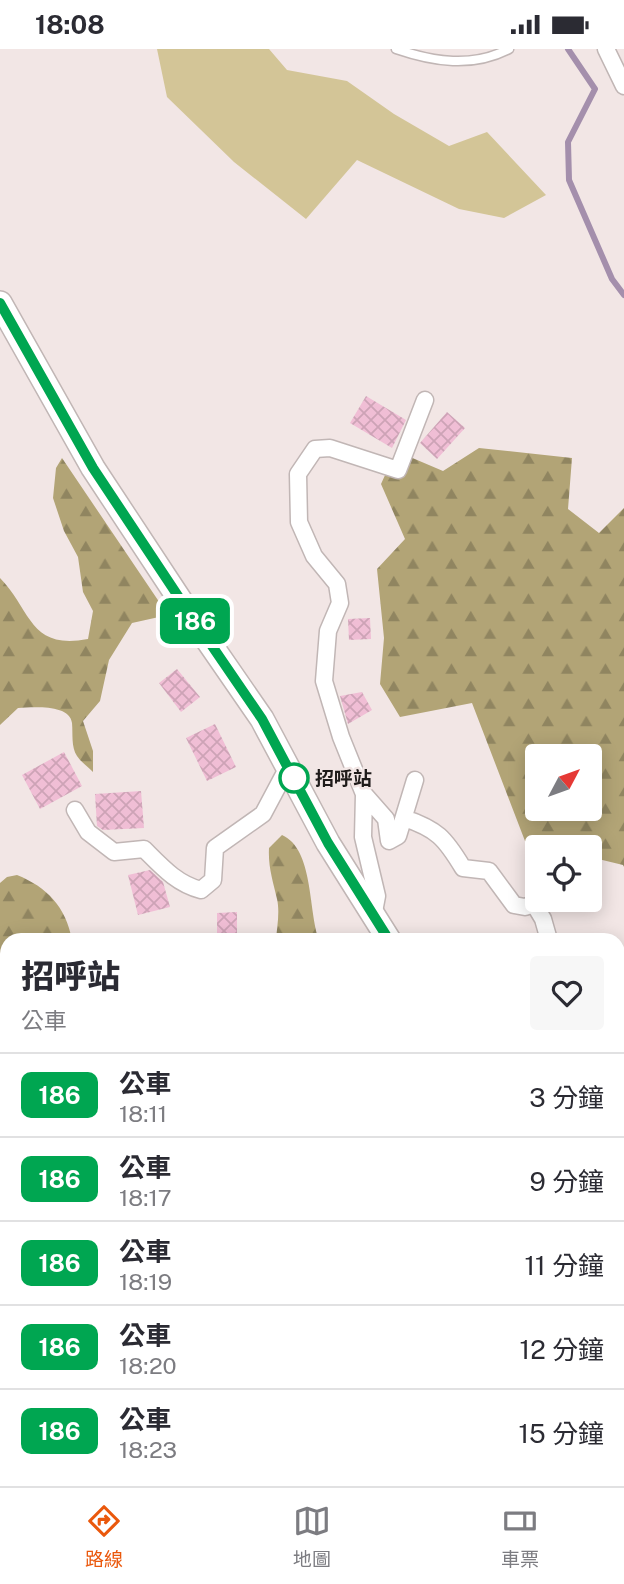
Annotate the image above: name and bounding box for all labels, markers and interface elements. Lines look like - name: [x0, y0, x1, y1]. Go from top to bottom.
- text: 18:08: [35, 9, 105, 40]
- line badge: 186: [155, 598, 235, 644]
- text: 186: [174, 607, 216, 635]
- north arrow: [525, 744, 602, 821]
- map controls: [525, 744, 602, 912]
- marker: 招呼站: [279, 763, 309, 793]
- place label: 招呼站: [315, 767, 372, 789]
- button: locate: [525, 835, 602, 912]
- button: heart: [530, 956, 604, 1030]
- text: 招呼站: [21, 957, 120, 995]
- text: 公車: [21, 1007, 67, 1034]
- text: 公車: [119, 1068, 171, 1099]
- text: 186: [38, 1081, 81, 1109]
- text: 3 分鐘: [529, 1082, 604, 1113]
- text: 18:11: [119, 1100, 167, 1127]
- text: 公車: [119, 1152, 171, 1183]
- text: 186: [38, 1165, 81, 1193]
- text: 9 分鐘: [529, 1166, 604, 1197]
- text: 18:17: [119, 1184, 172, 1211]
- text: 公車: [119, 1236, 171, 1267]
- text: 186: [38, 1249, 81, 1277]
- text: 11 分鐘: [525, 1250, 604, 1281]
- text: 18:19: [119, 1268, 172, 1295]
- text: 公車: [119, 1320, 171, 1351]
- text: 186: [38, 1333, 81, 1361]
- text: 12 分鐘: [520, 1334, 604, 1365]
- text: 18:20: [119, 1352, 177, 1379]
- text: 公車: [119, 1404, 171, 1435]
- text: 186: [38, 1417, 81, 1445]
- text: 15 分鐘: [518, 1418, 604, 1449]
- text: 18:23: [119, 1436, 177, 1463]
- tab: 路線: [85, 1502, 123, 1571]
- tab: 地圖: [293, 1502, 331, 1571]
- tab: 車票: [501, 1502, 539, 1571]

